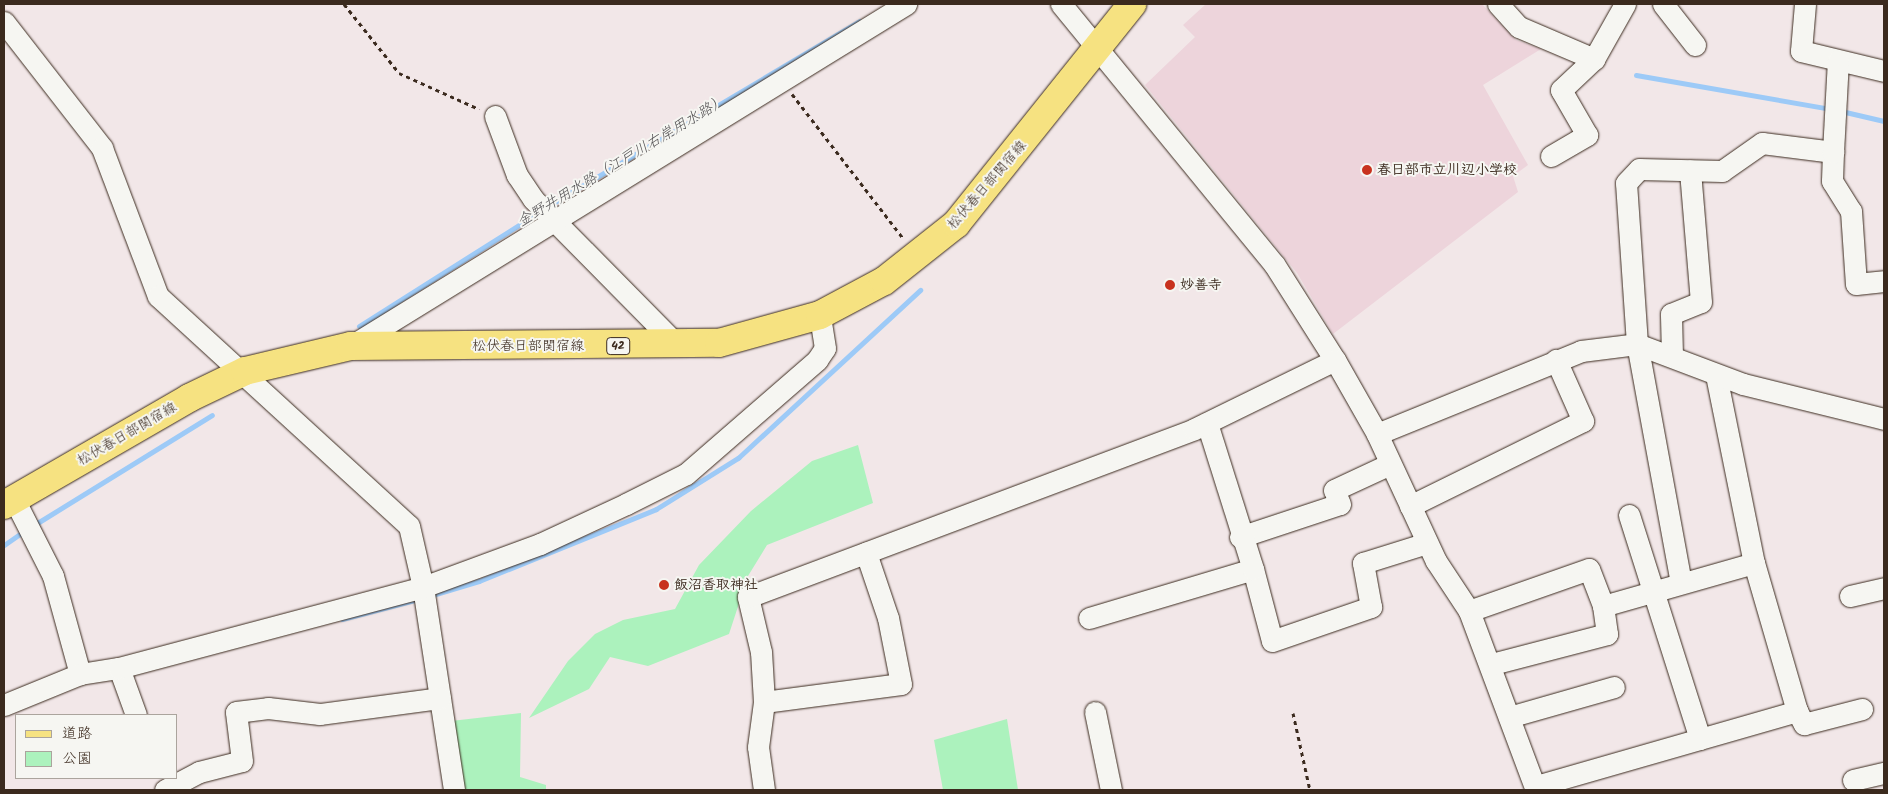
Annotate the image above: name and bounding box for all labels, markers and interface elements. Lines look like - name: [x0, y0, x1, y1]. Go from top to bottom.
- water label: 金野井用水路（江戸川右岸用水路）: [515, 92, 729, 232]
- street label: 松伏春日部関宿線: [944, 137, 1030, 233]
- place label: 春日部市立川辺小学校: [1377, 162, 1517, 178]
- marker: 春日部市立川辺小学校: [1361, 164, 1373, 176]
- place label: 妙善寺: [1180, 277, 1222, 293]
- marker: 妙善寺: [1164, 279, 1176, 291]
- road number: 42: [606, 336, 630, 356]
- street label: 松伏春日部関宿線: [472, 338, 584, 354]
- street label: 松伏春日部関宿線: [74, 399, 180, 469]
- place label: 飯沼香取神社: [674, 577, 758, 593]
- marker: 飯沼香取神社: [658, 579, 670, 591]
- legend: [15, 714, 178, 779]
- text: 道路: [62, 722, 92, 746]
- text: 公園: [62, 747, 92, 771]

